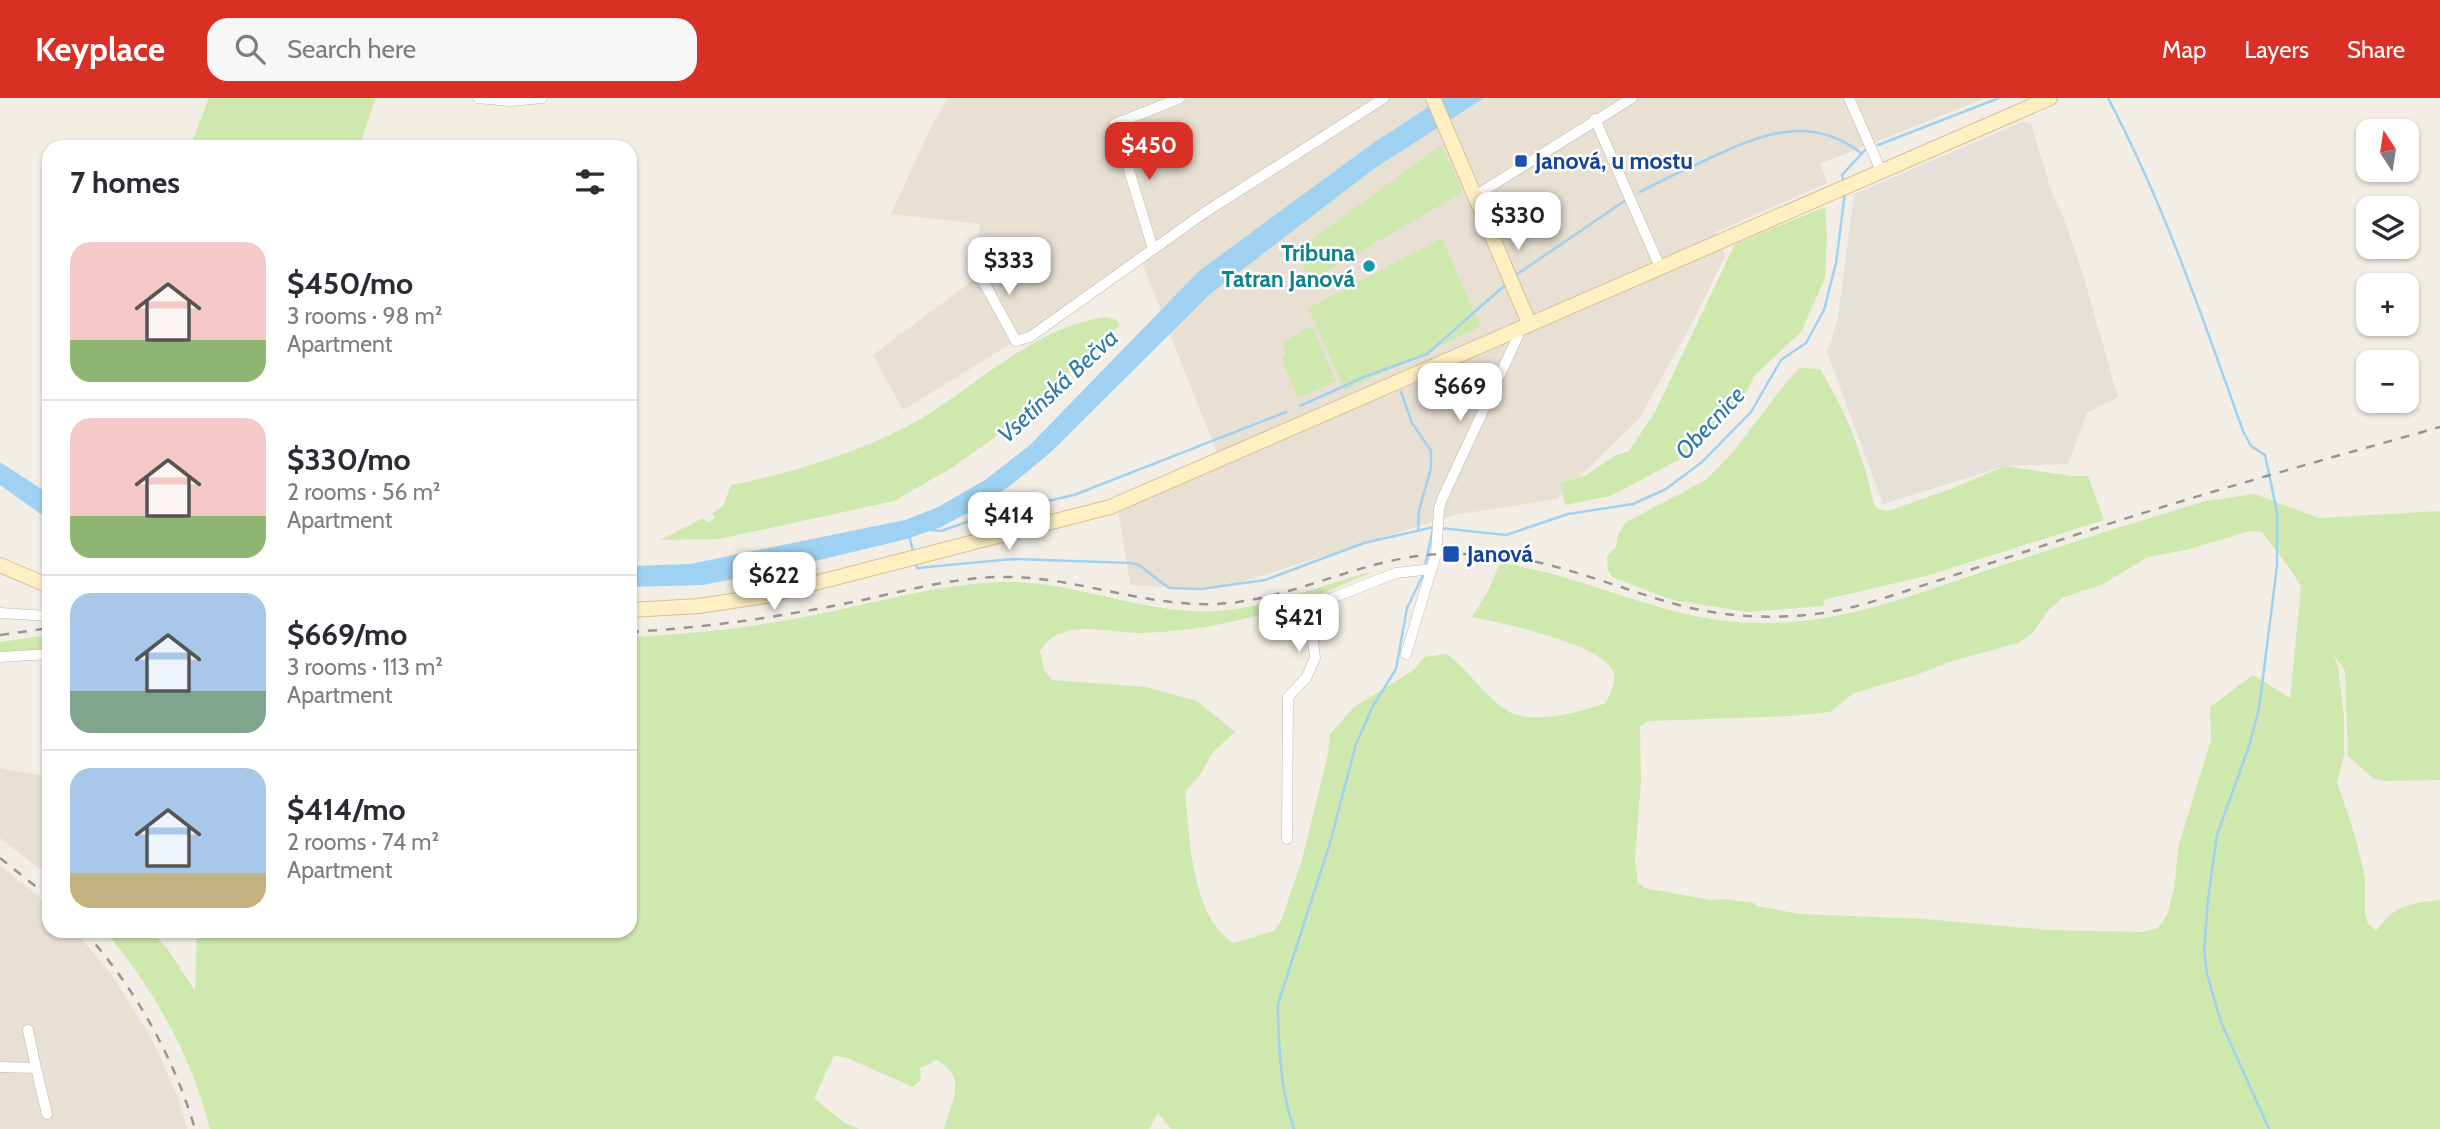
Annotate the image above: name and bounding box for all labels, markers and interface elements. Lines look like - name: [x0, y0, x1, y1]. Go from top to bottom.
- search box: [207, 18, 697, 81]
- text: Keyplace: [35, 29, 165, 69]
- icon: search: [231, 30, 269, 68]
- text: Search here: [287, 33, 416, 65]
- text: Map: [2162, 35, 2206, 64]
- text: Layers: [2244, 35, 2309, 64]
- text: Share: [2347, 35, 2405, 64]
- north arrow: [2356, 119, 2418, 182]
- map controls: [2356, 119, 2419, 413]
- pin: $450: [1108, 122, 1190, 182]
- text: $450: [1121, 131, 1177, 159]
- place label: Janová, u mostu: [1534, 147, 1693, 175]
- marker: Janová, u mostu: [1513, 153, 1529, 169]
- icon: filters: [571, 163, 609, 201]
- text: 7 homes: [70, 164, 180, 201]
- pin: $330: [1477, 192, 1559, 252]
- button: layers: [2356, 196, 2419, 259]
- text: $330: [1491, 201, 1545, 229]
- pin: $333: [968, 238, 1050, 297]
- place label: Tribuna Tatran Janová: [1221, 239, 1356, 293]
- text: $333: [984, 246, 1034, 274]
- marker: Tribuna Tatran Janová: [1361, 258, 1377, 274]
- text: $450/mo: [287, 265, 413, 302]
- icon: home: [126, 270, 210, 354]
- button: +: [2356, 273, 2419, 336]
- text: 3 rooms · 98 m²: [287, 302, 442, 330]
- water label: Vsetínská Bečva: [992, 323, 1124, 449]
- text: Apartment: [287, 330, 392, 358]
- button: −: [2356, 350, 2419, 413]
- pin: $669: [1419, 364, 1501, 423]
- text: $669: [1434, 372, 1486, 400]
- water label: Obecnice: [1669, 380, 1751, 465]
- text: $330/mo: [287, 441, 411, 478]
- icon: home: [126, 446, 210, 530]
- text: 2 rooms · 56 m²: [287, 478, 441, 506]
- pin: $414: [968, 492, 1050, 552]
- text: $414: [984, 501, 1034, 529]
- text: Apartment: [287, 506, 392, 534]
- place label: Janová: [1466, 540, 1534, 568]
- marker: Janová: [1441, 544, 1461, 564]
- pin: $622: [733, 552, 815, 612]
- text: $622: [749, 561, 799, 589]
- pin: $421: [1258, 594, 1340, 654]
- text: $421: [1275, 603, 1323, 631]
- text: $669/mo: [287, 616, 407, 653]
- icon: home: [126, 621, 210, 705]
- text: 3 rooms · 113 m²: [287, 653, 443, 681]
- text: Apartment: [287, 681, 392, 709]
- text: $414/mo: [287, 791, 406, 828]
- icon: home: [126, 796, 210, 880]
- text: 2 rooms · 74 m²: [287, 828, 439, 856]
- text: Apartment: [287, 856, 392, 884]

